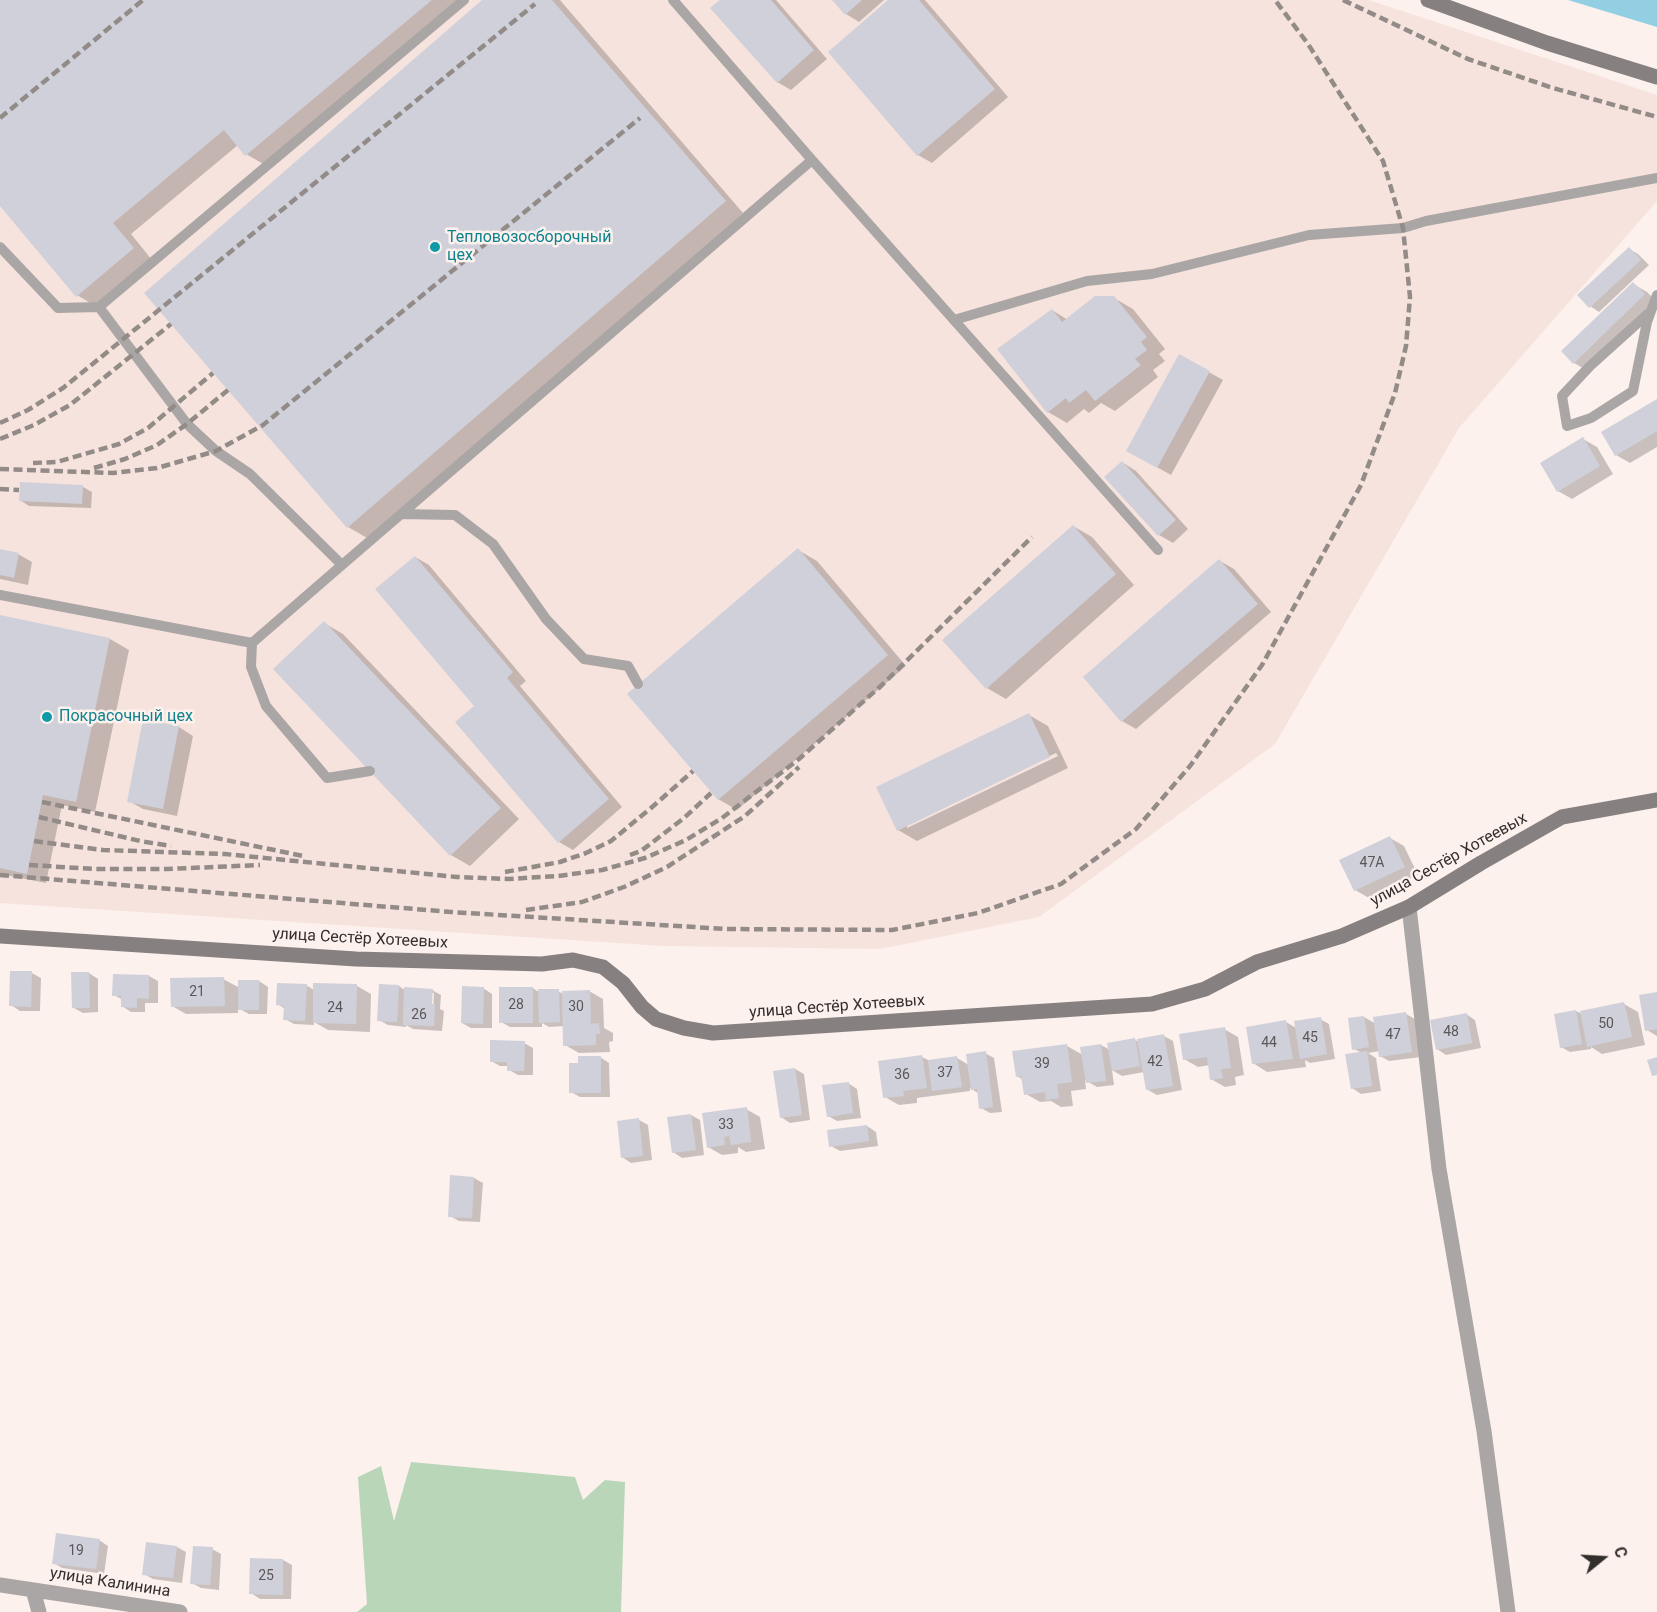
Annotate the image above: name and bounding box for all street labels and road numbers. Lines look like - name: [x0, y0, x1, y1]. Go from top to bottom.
- street label: улица Сестёр Хотеевых: [1367, 809, 1531, 911]
- street label: улица Сестёр Хотеевых: [272, 925, 448, 953]
- street label: улица Сестёр Хотеевых: [749, 991, 925, 1023]
- street label: улица Калинина: [48, 1564, 172, 1602]

